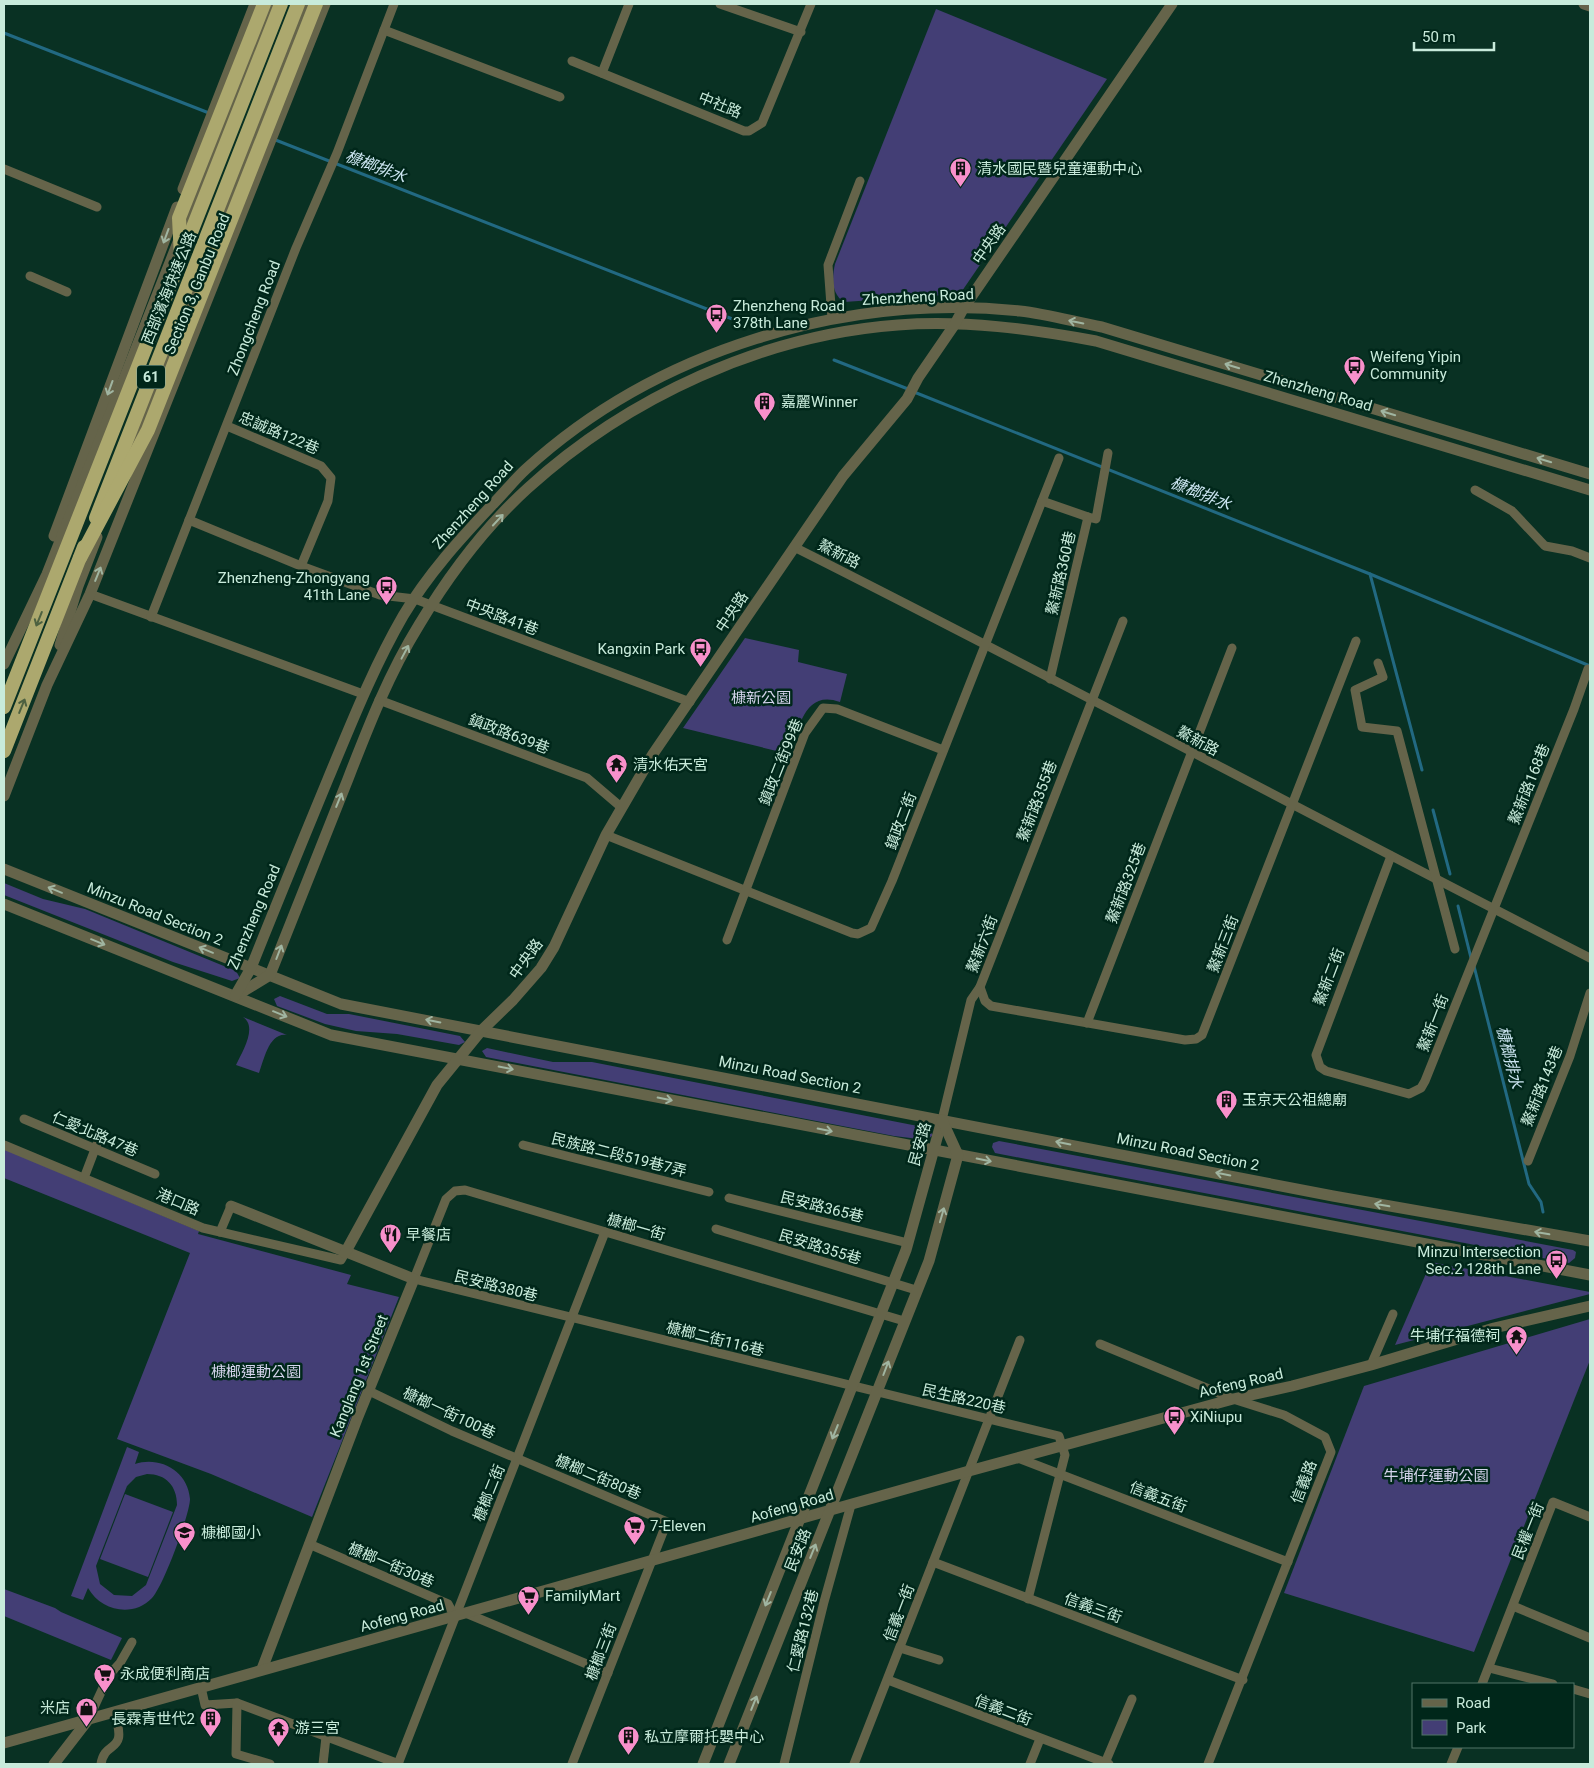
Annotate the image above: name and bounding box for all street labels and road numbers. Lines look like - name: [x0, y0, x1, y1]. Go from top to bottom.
- street label: 中社路: [696, 88, 744, 122]
- street label: Section 3, Ganbu Road: [160, 211, 234, 357]
- street label: 中央路: [969, 220, 1009, 268]
- street label: 西部濱海快速公路: [138, 229, 200, 347]
- street label: Zhongcheng Road: [224, 258, 284, 378]
- street label: Zhenzheng Road: [862, 285, 974, 309]
- road number: 61: [137, 366, 165, 388]
- street label: Zhenzheng Road: [1262, 367, 1374, 415]
- street label: 忠誠路122巷: [236, 408, 322, 458]
- street label: Zhenzheng Road: [429, 457, 517, 553]
- street label: 鰲新路360巷: [1043, 529, 1079, 617]
- street label: 鰲新路: [815, 536, 863, 572]
- street label: 中央路: [712, 588, 752, 636]
- street label: 中央路41巷: [463, 595, 541, 639]
- street label: 鎮政路639巷: [466, 710, 552, 758]
- street label: 鎮政二街99巷: [755, 716, 807, 808]
- street label: 鰲新路: [1174, 722, 1222, 760]
- street label: 鰲新路168巷: [1505, 741, 1553, 827]
- street label: 鰲新路355巷: [1013, 758, 1061, 844]
- street label: 鎮政二街: [882, 790, 920, 852]
- street label: 鰲新路325巷: [1102, 840, 1150, 926]
- street label: Zhenzheng Road: [224, 862, 284, 972]
- street label: Minzu Road Section 2: [84, 879, 226, 949]
- street label: 鰲新六街: [963, 913, 1001, 975]
- street label: 鰲新三街: [1204, 913, 1242, 975]
- street label: 中央路: [505, 936, 547, 982]
- street label: 鰲新二街: [1310, 946, 1348, 1008]
- street label: 鰲新一街: [1414, 992, 1452, 1054]
- street label: 鰲新路143巷: [1518, 1043, 1566, 1129]
- street label: Minzu Road Section 2: [717, 1052, 863, 1098]
- street label: 仁愛北路47巷: [49, 1108, 141, 1160]
- street label: 民安路: [905, 1120, 935, 1168]
- street label: 民族路二段519巷7弄: [550, 1129, 688, 1181]
- street label: Minzu Road Section 2: [1115, 1129, 1261, 1175]
- street label: 港口路: [154, 1185, 202, 1219]
- street label: 民安路365巷: [778, 1188, 866, 1226]
- street label: 槺榔一街: [605, 1210, 667, 1244]
- street label: 民安路355巷: [777, 1226, 863, 1268]
- street label: 民安路380巷: [452, 1267, 540, 1305]
- street label: Kanglang 1st Street: [326, 1312, 392, 1440]
- street label: 槺榔二街116巷: [664, 1318, 766, 1360]
- street label: Aofeng Road: [1197, 1365, 1285, 1401]
- street label: 民生路220巷: [920, 1381, 1008, 1417]
- street label: 槺榔一街100巷: [400, 1384, 498, 1442]
- street label: 槺榔二街80巷: [552, 1451, 644, 1503]
- street label: 信義路: [1288, 1458, 1320, 1506]
- street label: 槺榔二街: [469, 1462, 509, 1524]
- street label: 信義五街: [1127, 1478, 1189, 1516]
- street label: Aofeng Road: [748, 1485, 836, 1527]
- street label: 民權一街: [1508, 1500, 1548, 1562]
- street label: 民安路: [781, 1526, 815, 1574]
- street label: 槺榔一街30巷: [345, 1539, 437, 1591]
- street label: 信義一街: [880, 1582, 918, 1644]
- street label: 仁愛路132巷: [784, 1587, 822, 1675]
- street label: 信義三街: [1062, 1589, 1124, 1627]
- street label: Aofeng Road: [358, 1596, 446, 1636]
- street label: 槺榔三街: [582, 1621, 620, 1683]
- street label: 信義二街: [972, 1691, 1034, 1729]

